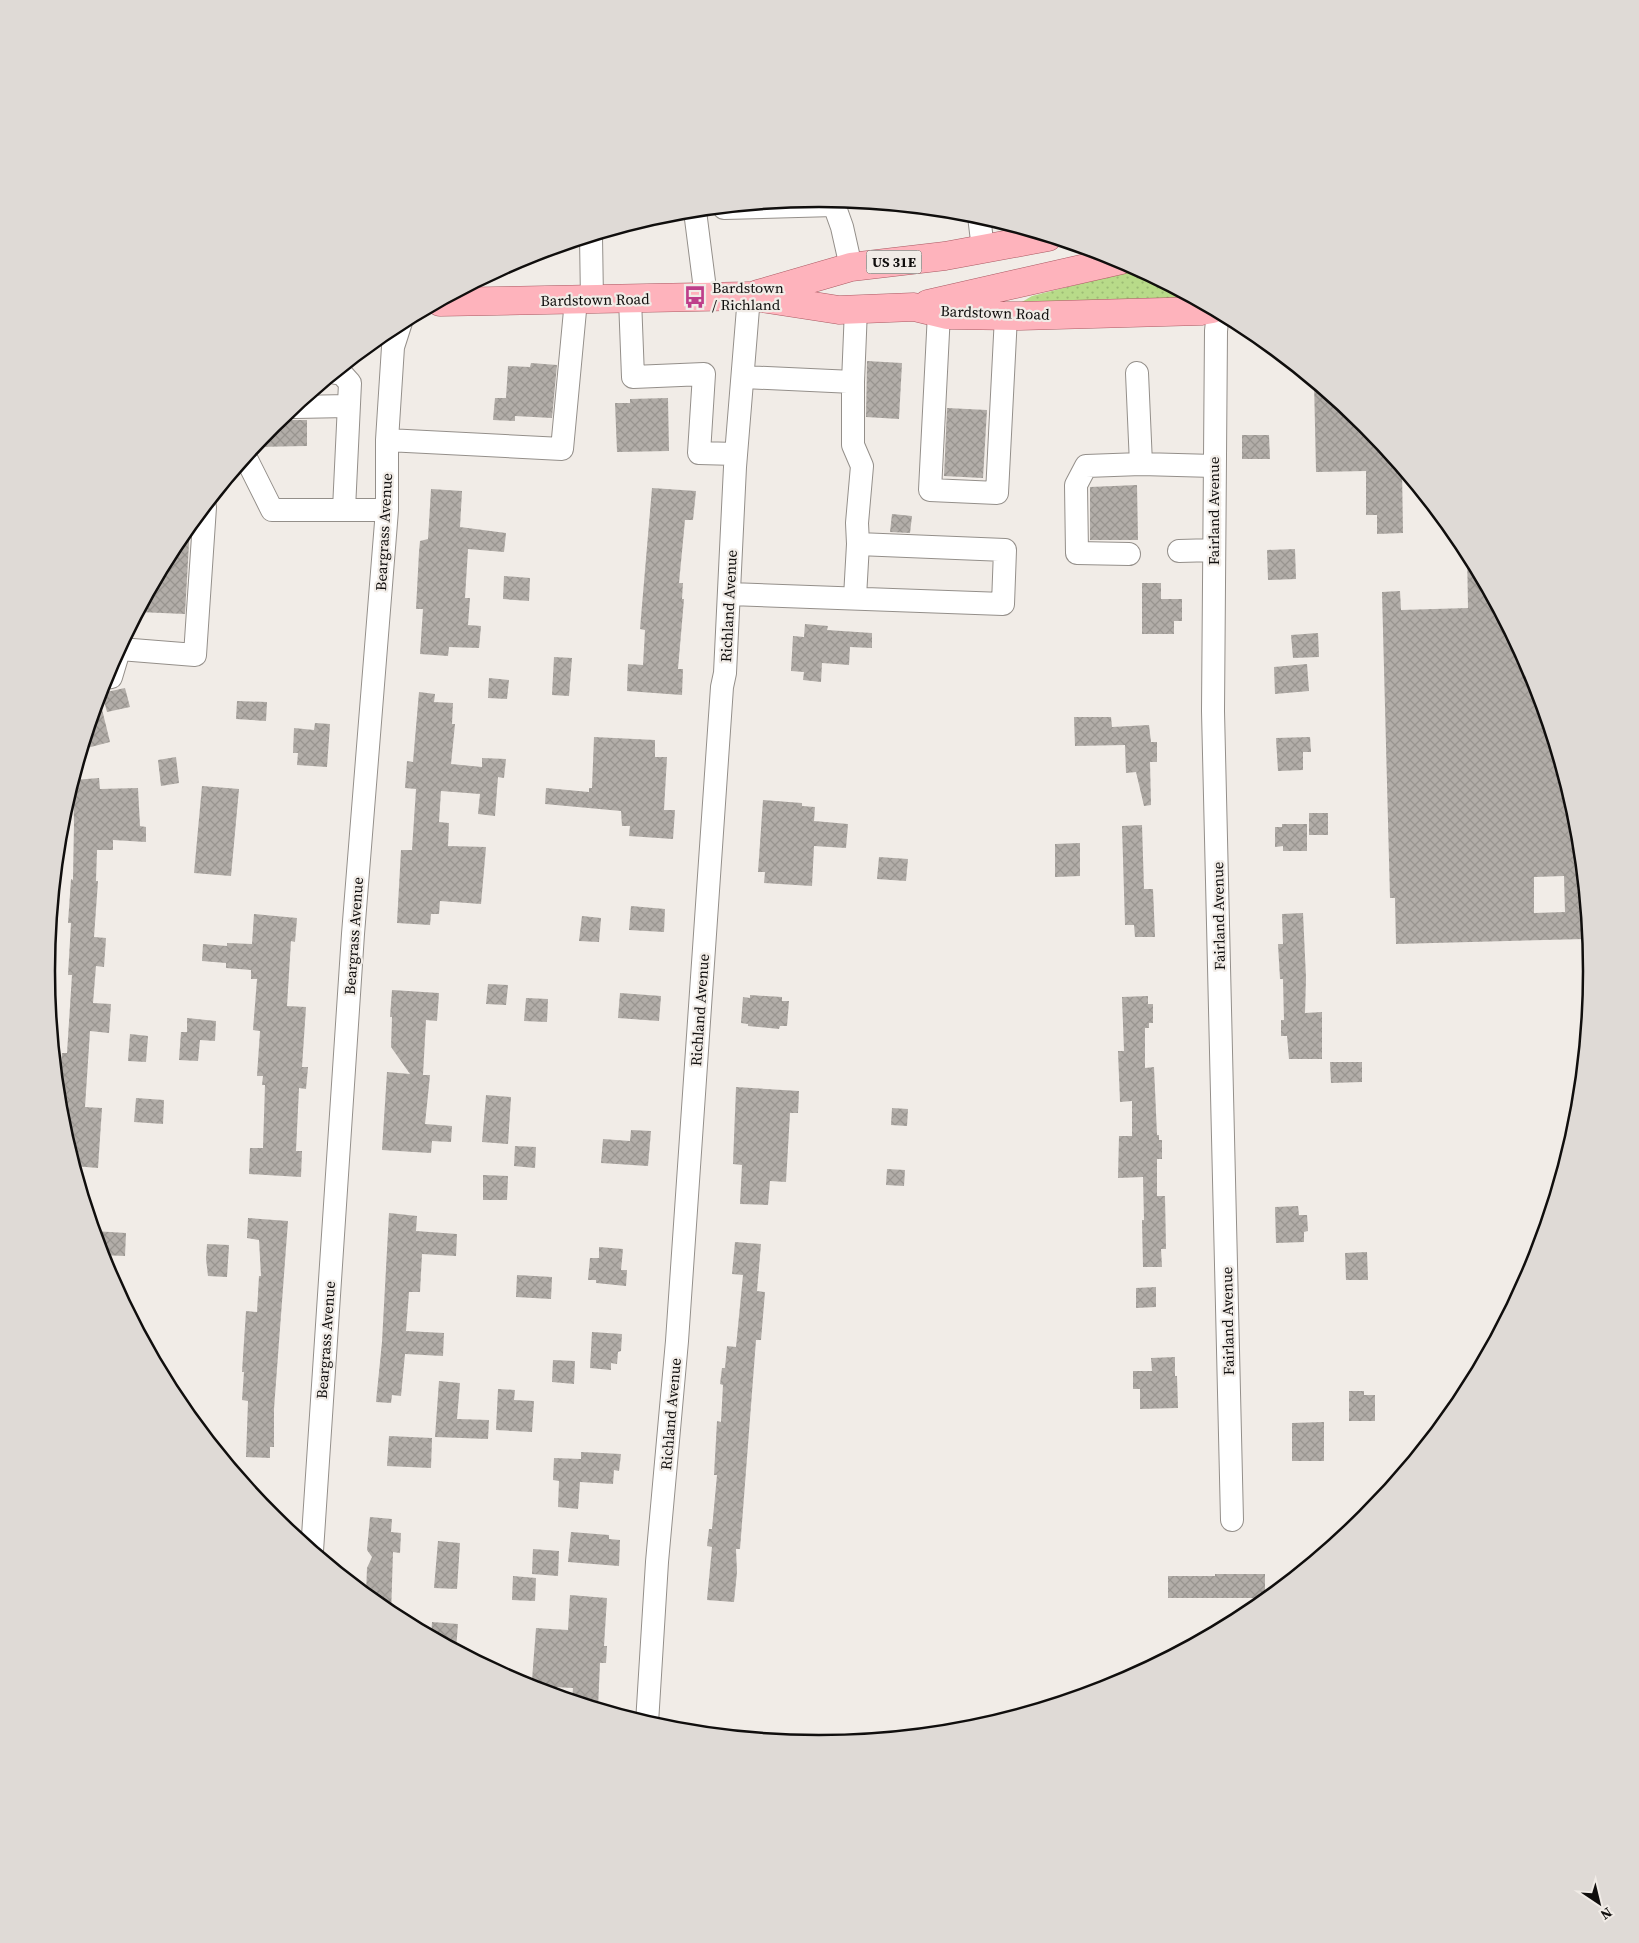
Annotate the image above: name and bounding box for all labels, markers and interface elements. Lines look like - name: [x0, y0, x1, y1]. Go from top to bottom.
- road number: US 31E: [866, 250, 922, 274]
- place label: Bardstown / Richland: [712, 277, 784, 315]
- bus stop icon: Bardstown / Richland: [682, 284, 708, 310]
- street label: Bardstown Road: [540, 288, 650, 311]
- street label: Bardstown Road: [940, 300, 1051, 325]
- street label: Fairland Avenue: [1203, 456, 1224, 565]
- street label: Beargrass Avenue: [370, 472, 397, 591]
- street label: Richland Avenue: [715, 549, 742, 663]
- street label: Fairland Avenue: [1207, 861, 1230, 970]
- street label: Beargrass Avenue: [339, 876, 368, 996]
- street label: Richland Avenue: [685, 953, 714, 1067]
- street label: Fairland Avenue: [1216, 1266, 1239, 1375]
- street label: Beargrass Avenue: [311, 1280, 340, 1400]
- street label: Richland Avenue: [655, 1357, 686, 1471]
- north arrow: [1574, 1878, 1624, 1928]
- text: N: [1597, 1903, 1616, 1925]

